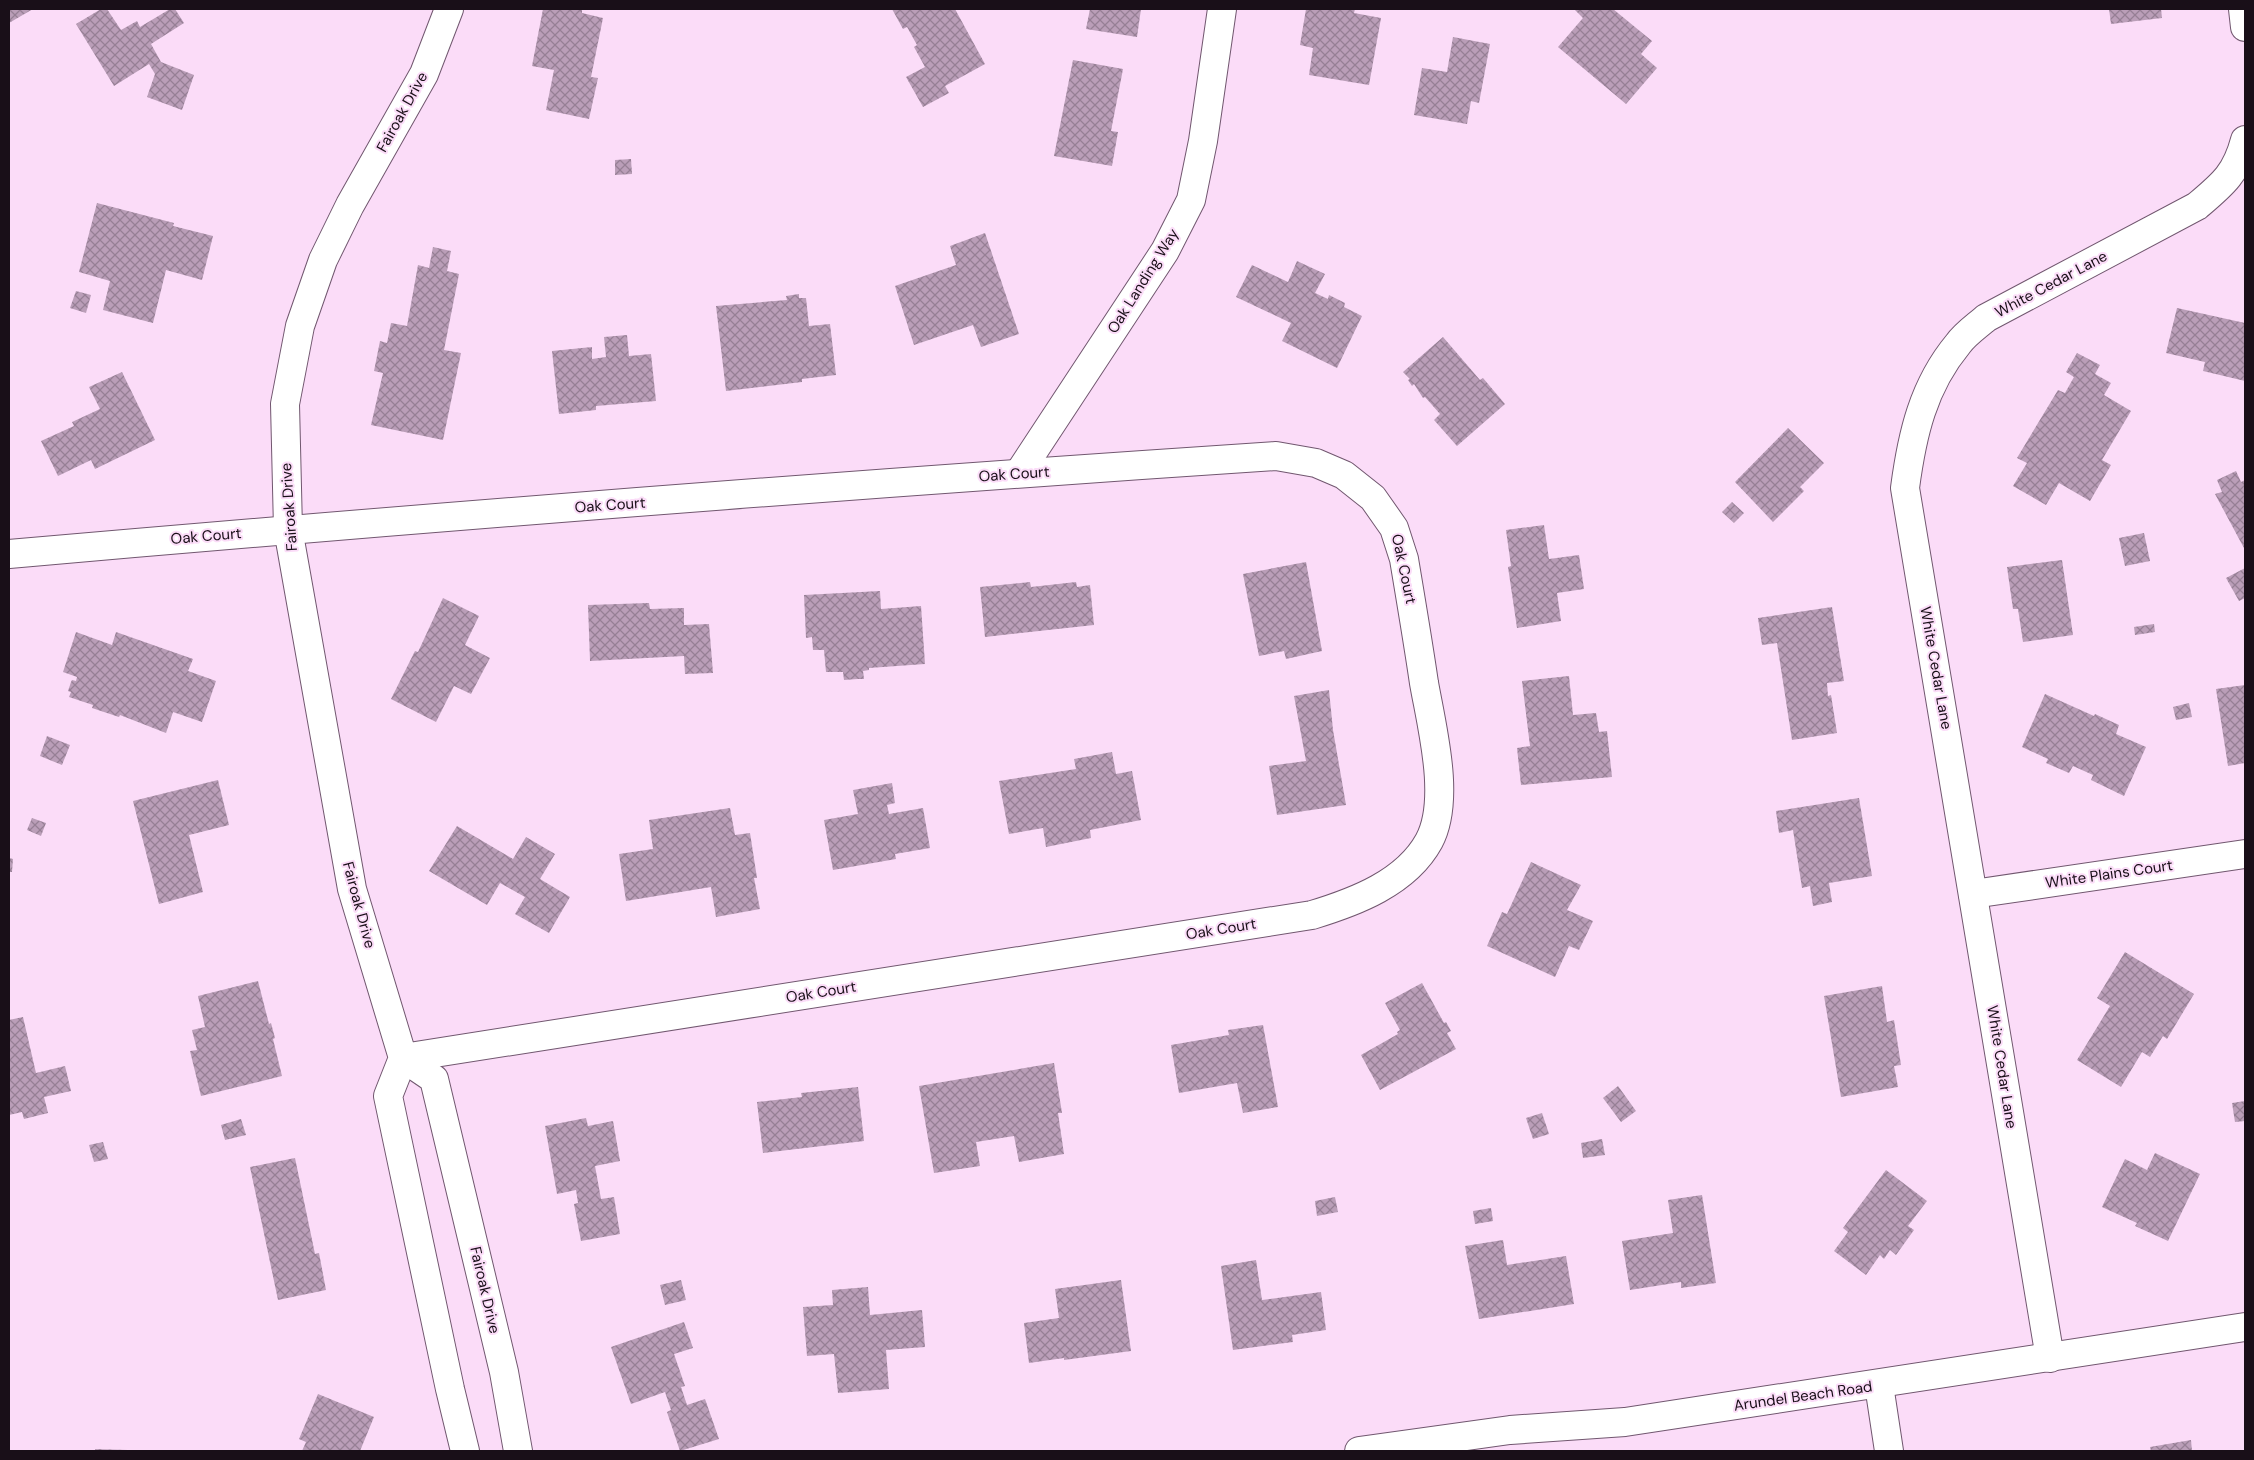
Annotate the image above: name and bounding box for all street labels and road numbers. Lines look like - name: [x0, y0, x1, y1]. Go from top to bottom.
- street label: Fairoak Drive: [372, 68, 432, 156]
- street label: Oak Landing Way: [1103, 224, 1184, 337]
- street label: White Cedar Lane: [1991, 246, 2111, 322]
- street label: Fairoak Drive: [276, 462, 302, 552]
- street label: Oak Court: [978, 462, 1050, 486]
- street label: Oak Court: [574, 493, 646, 517]
- street label: Oak Court: [170, 523, 242, 549]
- street label: Oak Court: [1387, 532, 1421, 606]
- street label: White Cedar Lane: [1915, 605, 1957, 731]
- street label: White Plains Court: [2044, 855, 2174, 893]
- street label: Fairoak Drive: [338, 860, 380, 950]
- street label: Oak Court: [1184, 914, 1258, 944]
- street label: Oak Court: [784, 977, 858, 1007]
- street label: White Cedar Lane: [1982, 1004, 2022, 1130]
- street label: Fairoak Drive: [465, 1245, 505, 1335]
- street label: Arundel Beach Road: [1732, 1376, 1874, 1416]

